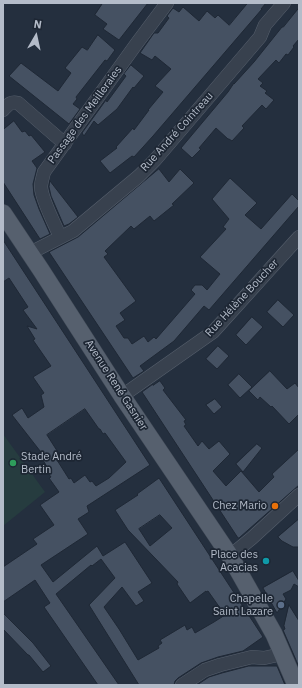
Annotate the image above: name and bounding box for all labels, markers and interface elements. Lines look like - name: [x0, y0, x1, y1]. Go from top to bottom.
- north arrow: [16, 16, 56, 56]
- text: N: [33, 17, 43, 32]
- street label: Passage des Meilleraies: [45, 64, 125, 166]
- street label: Rue André Cointreau: [138, 90, 216, 174]
- street label: Rue Hélène Boucher: [203, 257, 281, 339]
- street label: Avenue René Gasnier: [82, 337, 150, 433]
- place label: Stade André Bertin: [21, 450, 82, 476]
- marker: Stade André Bertin: [8, 458, 18, 468]
- place label: Chez Mario: [212, 499, 267, 513]
- marker: Chez Mario: [270, 501, 280, 511]
- place label: Place des Acacias: [211, 548, 258, 574]
- marker: Place des Acacias: [261, 556, 271, 566]
- place label: Chapelle Saint Lazare: [213, 592, 273, 618]
- marker: Chapelle Saint Lazare: [276, 600, 286, 610]

